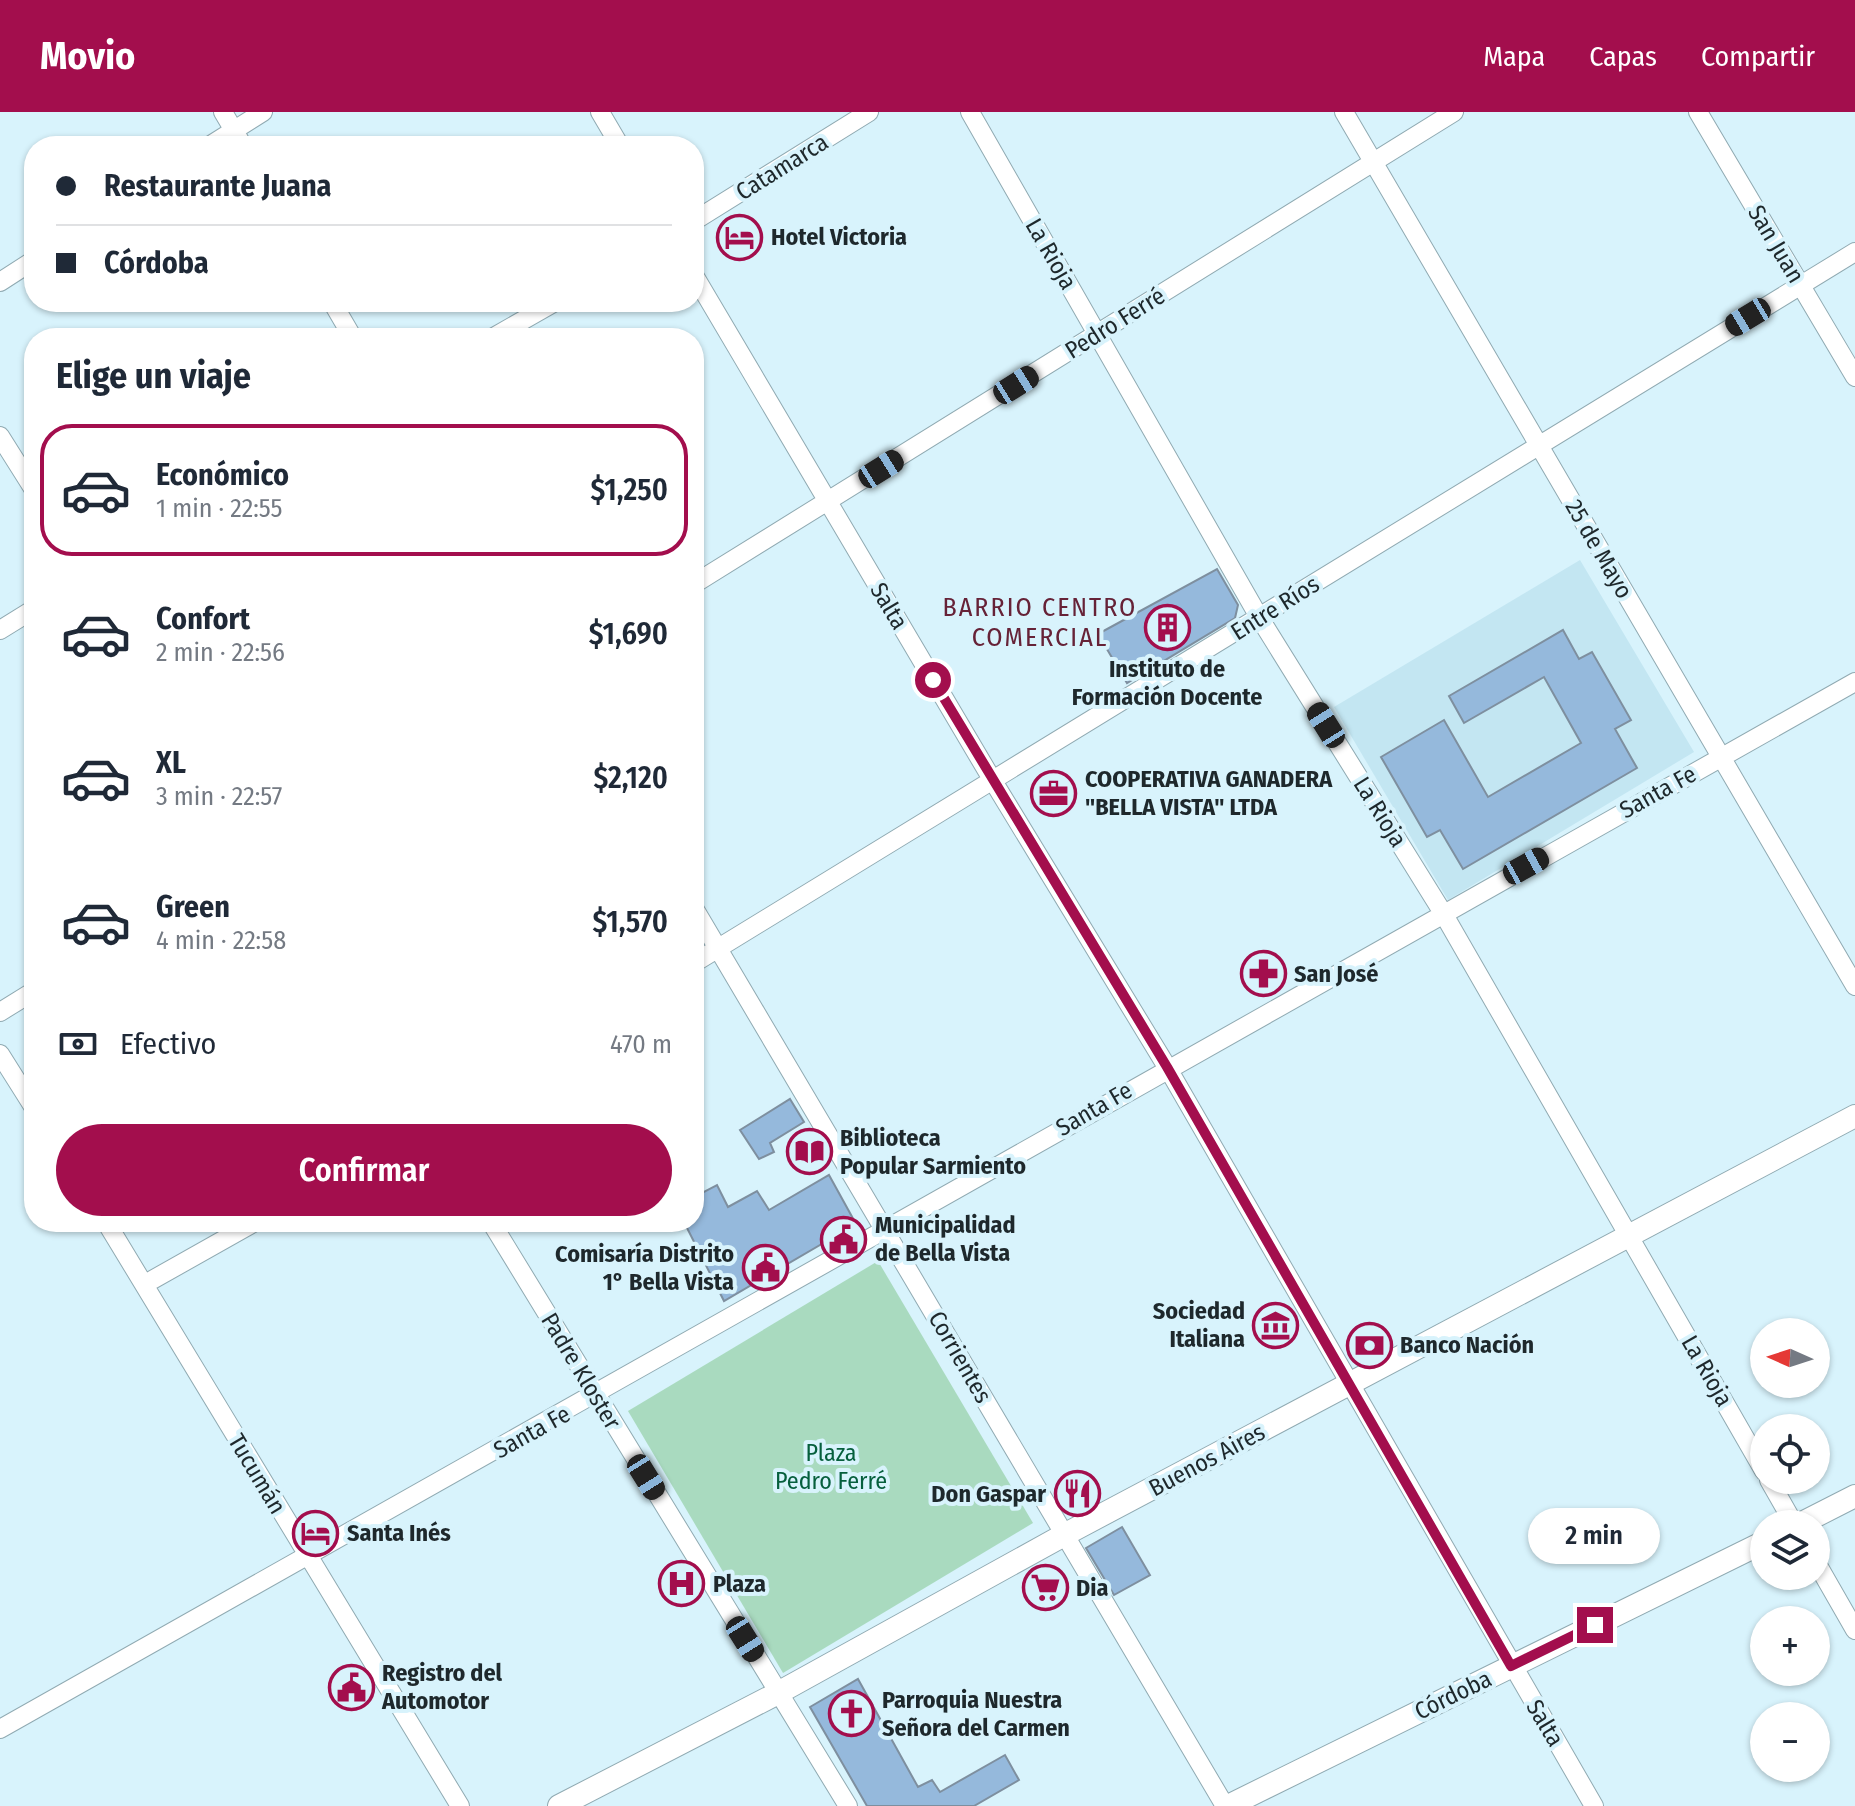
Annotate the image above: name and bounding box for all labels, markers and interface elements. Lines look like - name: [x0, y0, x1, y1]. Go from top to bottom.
- text: Movio: [40, 33, 135, 79]
- text: Mapa: [1483, 40, 1545, 73]
- text: Capas: [1589, 40, 1657, 73]
- text: Compartir: [1701, 40, 1815, 73]
- street label: Catamarca: [731, 128, 833, 206]
- text: Restaurante Juana: [104, 168, 332, 204]
- street label: San Juan: [1742, 200, 1810, 288]
- hotel icon: Hotel Victoria: [716, 213, 764, 261]
- street label: La Rioja: [1020, 213, 1082, 295]
- place label: Hotel Victoria: [771, 223, 907, 251]
- text: Córdoba: [104, 245, 209, 281]
- street label: Pedro Ferré: [1060, 281, 1170, 365]
- car: [1721, 294, 1775, 340]
- text: Elige un viaje: [56, 354, 251, 398]
- car: [989, 362, 1043, 408]
- car: [854, 446, 908, 492]
- icon: car: [60, 454, 132, 526]
- text: Económico: [156, 457, 289, 493]
- text: $1,250: [591, 472, 668, 508]
- text: 1 min · 22:55: [156, 493, 283, 524]
- street label: 25 de Mayo: [1560, 495, 1638, 603]
- street label: Entre Ríos: [1226, 570, 1324, 646]
- street label: Salta: [864, 578, 914, 634]
- district label: BARRIO CENTRO COMERCIAL: [943, 592, 1137, 653]
- icon: car: [60, 598, 132, 670]
- text: Confort: [156, 601, 250, 637]
- building icon: Instituto de Formación Docente: [1143, 603, 1191, 651]
- text: $1,690: [589, 616, 668, 652]
- text: 2 min · 22:56: [156, 637, 285, 668]
- place label: Instituto de Formación Docente: [1072, 655, 1262, 711]
- route start: [915, 662, 951, 698]
- car: [1303, 698, 1349, 752]
- icon: car: [60, 742, 132, 814]
- text: XL: [156, 745, 186, 781]
- text: $2,120: [594, 760, 668, 796]
- street label: Santa Fe: [1615, 760, 1701, 824]
- place label: COOPERATIVA GANADERA "BELLA VISTA" LTDA: [1085, 765, 1333, 821]
- office icon: COOPERATIVA GANADERA "BELLA VISTA" LTDA: [1030, 769, 1078, 817]
- street label: La Rioja: [1348, 772, 1412, 852]
- text: 3 min · 22:57: [156, 781, 282, 812]
- car: [1499, 844, 1553, 888]
- icon: car: [60, 886, 132, 958]
- text: Green: [156, 889, 230, 925]
- text: $1,570: [592, 904, 668, 940]
- text: 4 min · 22:58: [156, 925, 286, 956]
- pharmacy icon: San José: [1239, 950, 1287, 998]
- place label: San José: [1294, 960, 1378, 988]
- icon: cash: [56, 1022, 100, 1066]
- text: Efectivo: [120, 1026, 216, 1062]
- text: 470 m: [610, 1029, 672, 1060]
- street label: Santa Fe: [1051, 1076, 1137, 1142]
- button: Confirmar: [56, 1124, 672, 1216]
- place label: Biblioteca Popular Sarmiento: [840, 1124, 1026, 1180]
- library icon: Biblioteca Popular Sarmiento: [785, 1128, 833, 1176]
- place label: Municipalidad de Bella Vista: [875, 1211, 1016, 1267]
- public building icon: Municipalidad de Bella Vista: [820, 1215, 868, 1263]
- place label: Comisaría Distrito 1° Bella Vista: [555, 1240, 734, 1296]
- public building icon: Comisaría Distrito 1° Bella Vista: [741, 1244, 789, 1292]
- place label: Sociedad Italiana: [1153, 1297, 1245, 1353]
- museum icon: Sociedad Italiana: [1252, 1301, 1300, 1349]
- street label: Corrientes: [923, 1306, 997, 1408]
- street label: Padre Kloster: [535, 1308, 627, 1435]
- north arrow: [1750, 1318, 1830, 1398]
- map controls: [1750, 1318, 1830, 1782]
- bank icon: Banco Nación: [1345, 1321, 1393, 1369]
- street label: La Rioja: [1676, 1330, 1738, 1412]
- place label: Banco Nación: [1400, 1331, 1534, 1359]
- street label: Santa Fe: [489, 1400, 575, 1464]
- button: locate: [1750, 1414, 1830, 1494]
- street label: Buenos Aires: [1144, 1418, 1270, 1502]
- street label: Tucumán: [222, 1429, 292, 1519]
- park label: Plaza Pedro Ferré: [775, 1439, 887, 1495]
- car: [623, 1450, 669, 1504]
- restaurant icon: Don Gaspar: [1053, 1470, 1101, 1518]
- place label: Don Gaspar: [931, 1480, 1046, 1508]
- hotel icon: Santa Inés: [292, 1509, 340, 1557]
- callout: 2 min: [1529, 1509, 1661, 1565]
- button: layers: [1750, 1510, 1830, 1590]
- place label: Santa Inés: [347, 1519, 451, 1547]
- text: 2 min: [1565, 1520, 1623, 1551]
- hospital icon: Plaza: [658, 1560, 706, 1608]
- supermarket icon: Dia: [1021, 1564, 1069, 1612]
- place label: Plaza: [713, 1570, 766, 1598]
- place label: Dia: [1076, 1574, 1108, 1602]
- button: +: [1750, 1606, 1830, 1686]
- route end: [1577, 1607, 1613, 1643]
- car: [722, 1612, 768, 1666]
- place label: Registro del Automotor: [381, 1659, 503, 1715]
- public building icon: Registro del Automotor: [327, 1663, 375, 1711]
- street label: Córdoba: [1410, 1664, 1496, 1726]
- place label: Parroquia Nuestra Señora del Carmen: [882, 1686, 1070, 1742]
- church icon: Parroquia Nuestra Señora del Carmen: [827, 1690, 875, 1738]
- street label: Salta: [1520, 1695, 1570, 1751]
- button: −: [1750, 1702, 1830, 1782]

